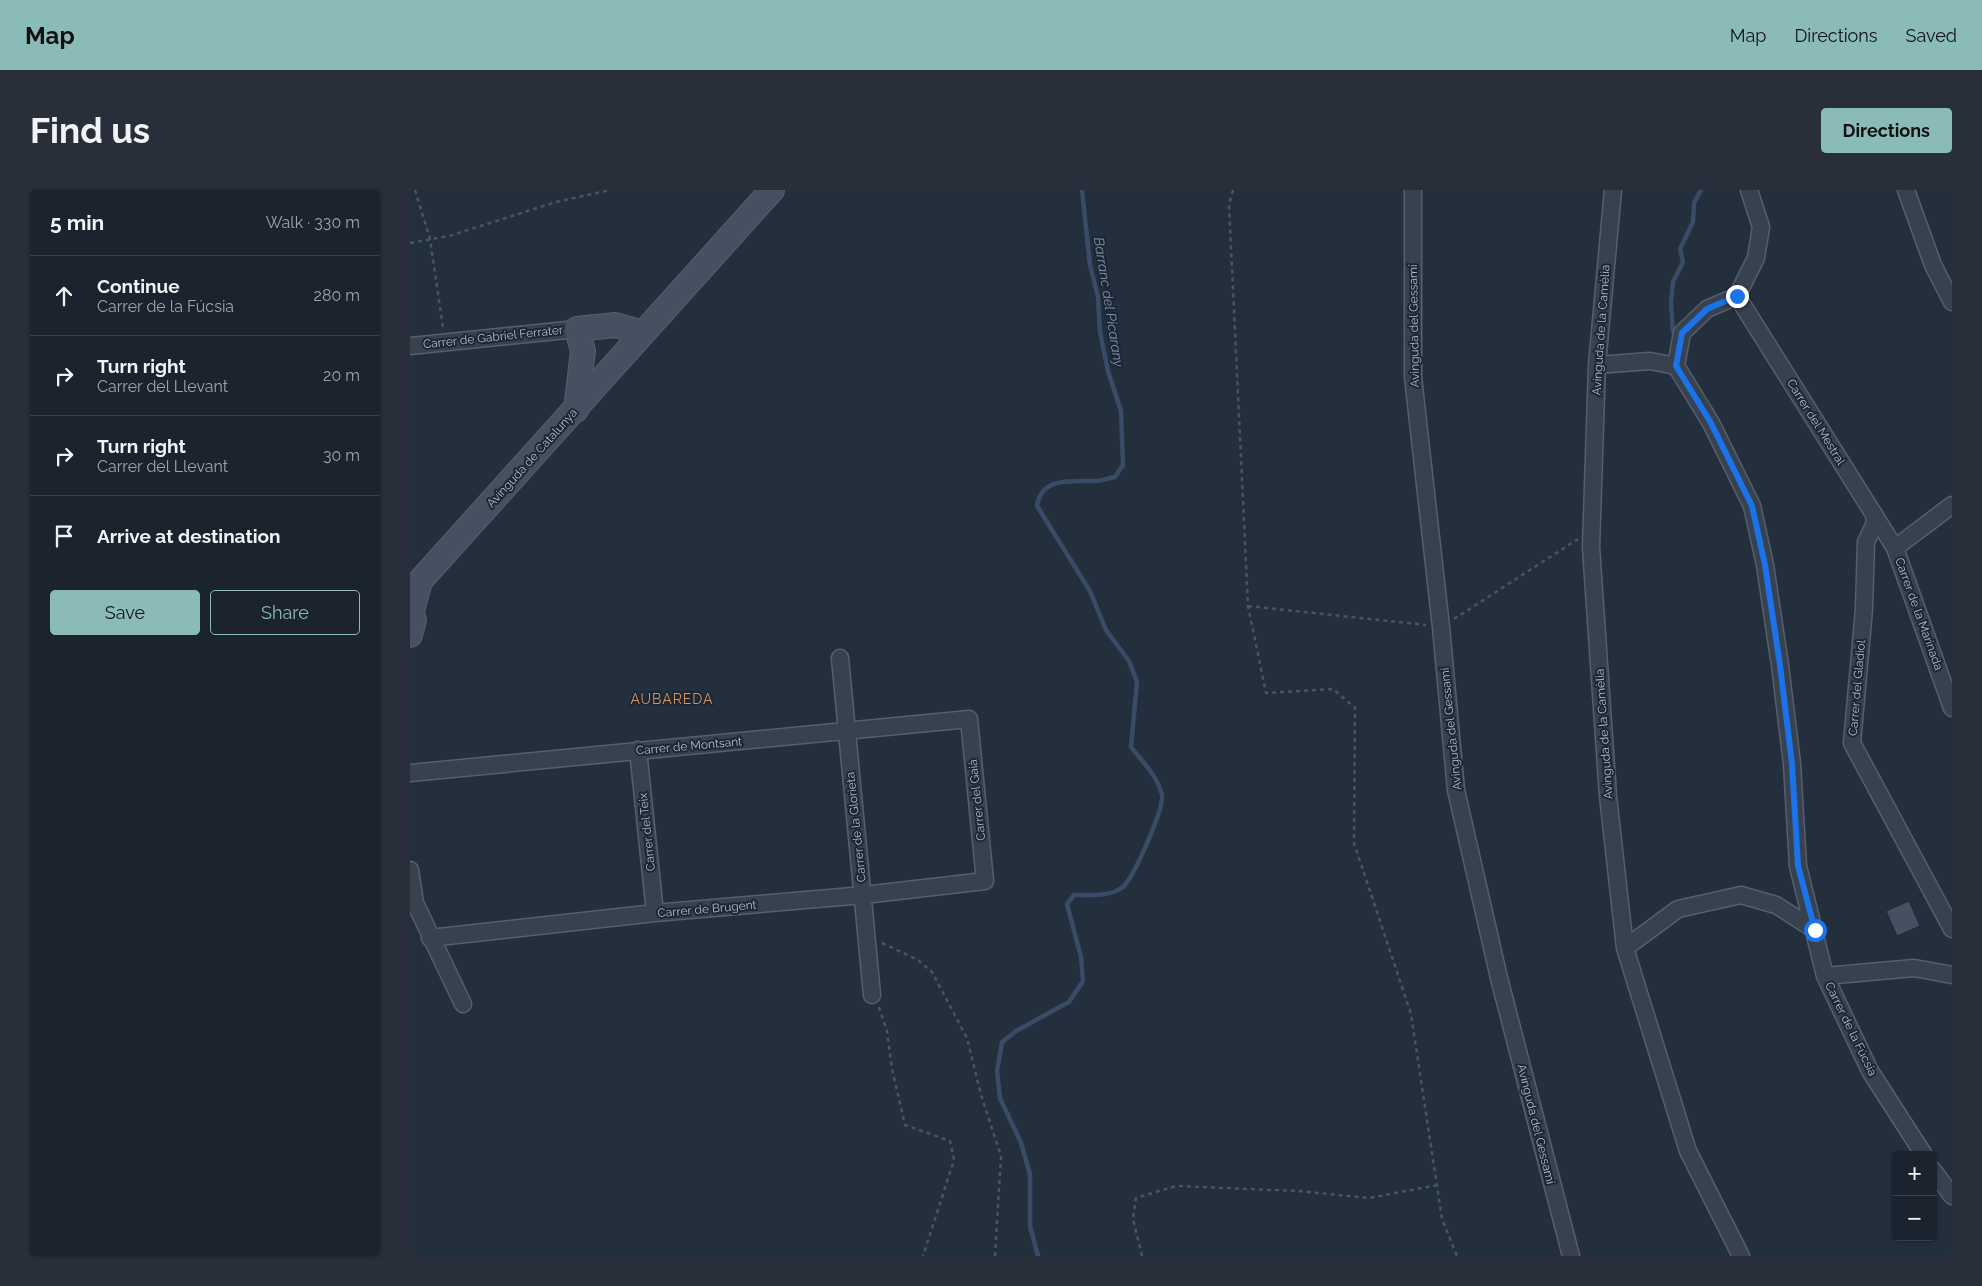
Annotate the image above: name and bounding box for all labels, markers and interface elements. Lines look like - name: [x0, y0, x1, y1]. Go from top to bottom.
- text: Map: [25, 21, 75, 50]
- text: Map: [1730, 25, 1766, 46]
- text: Directions: [1794, 25, 1878, 46]
- text: Saved: [1906, 25, 1957, 46]
- button: Directions: [1821, 108, 1952, 153]
- text: Find us: [30, 110, 150, 151]
- text: 5 min: [50, 210, 104, 235]
- text: Walk · 330 m: [266, 213, 360, 232]
- water label: Barranc del Picarany: [1091, 236, 1127, 369]
- street label: Avinguda del Gessamí: [1406, 264, 1422, 388]
- street label: Avinguda de la Camèlia: [1589, 264, 1613, 396]
- text: Continue: [97, 275, 180, 297]
- icon: ahead: [50, 282, 78, 310]
- route end: [1726, 285, 1749, 308]
- text: 280 m: [314, 286, 360, 305]
- text: Carrer de la Fúcsia: [97, 297, 234, 316]
- street label: Carrer de Gabriel Ferrater: [422, 323, 565, 351]
- text: Turn right: [97, 355, 186, 377]
- icon: right: [50, 362, 78, 390]
- text: 20 m: [323, 366, 360, 385]
- street label: Carrer del Mestral: [1784, 376, 1848, 468]
- text: Carrer del Llevant: [97, 377, 228, 396]
- street label: Avinguda de Catalunya: [484, 406, 580, 510]
- text: Turn right: [97, 435, 186, 457]
- icon: right: [50, 442, 78, 470]
- text: 30 m: [323, 446, 360, 465]
- text: Carrer del Llevant: [97, 457, 228, 476]
- icon: arrive: [50, 522, 78, 550]
- text: Arrive at destination: [97, 525, 281, 547]
- street label: Carrer de la Marinada: [1892, 556, 1946, 672]
- button: Save: [50, 590, 200, 635]
- button: Share: [210, 590, 360, 635]
- street label: Carrer del Gladiol: [1846, 639, 1868, 737]
- street label: Avinguda del Gessamí: [1438, 667, 1464, 791]
- street label: Avinguda de la Camèlia: [1592, 668, 1616, 800]
- district label: AUBAREDA: [631, 691, 714, 707]
- street label: Carrer de Montsant: [635, 734, 743, 758]
- street label: Carrer del Gaià: [966, 759, 988, 841]
- street label: Carrer de la Glorieta: [843, 771, 869, 883]
- street label: Carrer del Teix: [636, 792, 658, 872]
- street label: Carrer de Brugent: [657, 898, 757, 920]
- route start: [1804, 919, 1827, 942]
- street label: Carrer de la Fúcsia: [1822, 980, 1880, 1078]
- street label: Avinguda del Gessamí: [1514, 1063, 1558, 1186]
- map controls: [1892, 1151, 1937, 1241]
- button: +: [1892, 1151, 1937, 1196]
- button: −: [1892, 1196, 1937, 1241]

